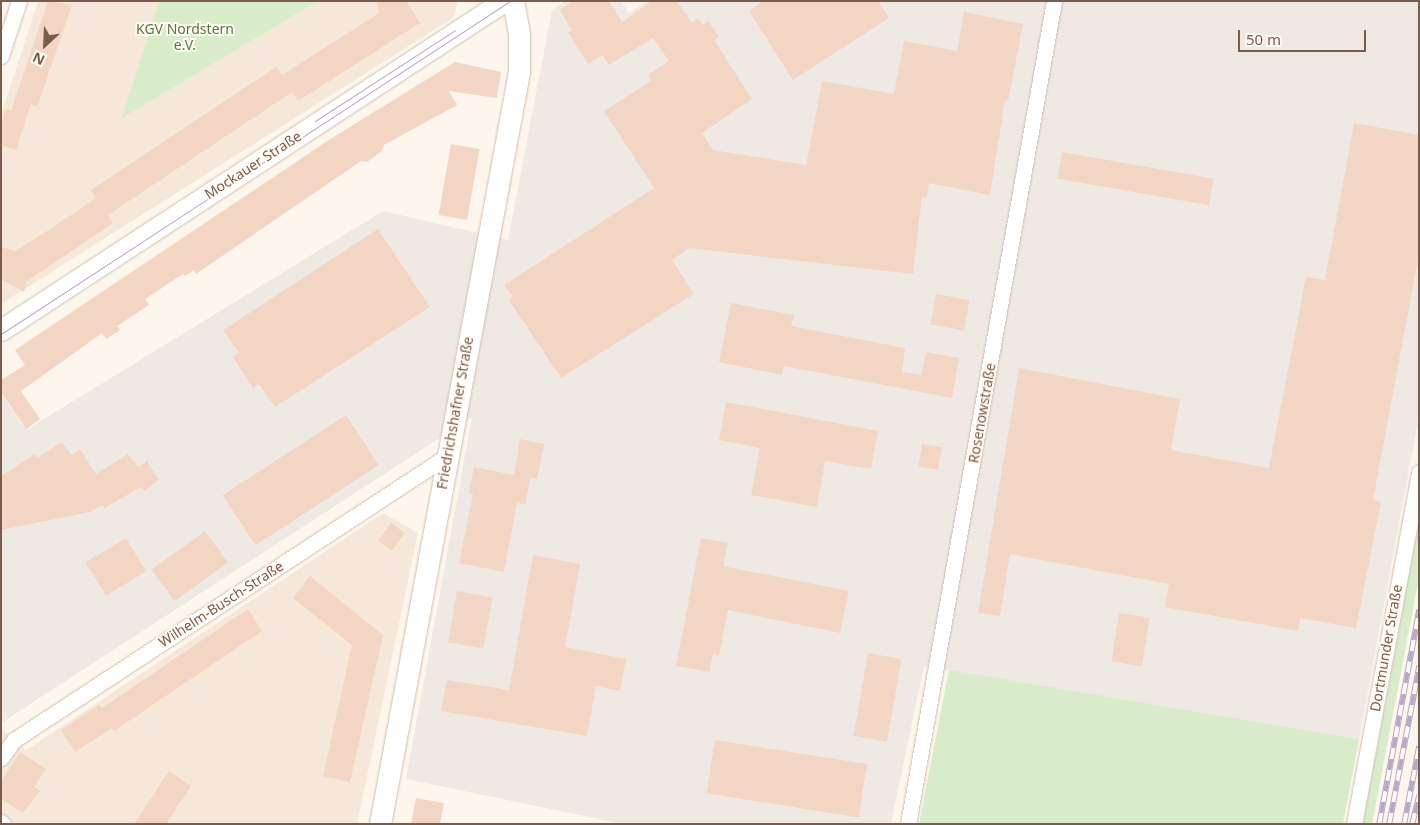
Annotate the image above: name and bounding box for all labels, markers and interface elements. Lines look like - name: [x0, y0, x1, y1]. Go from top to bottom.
- north arrow: [20, 20, 70, 70]
- scale bar: [1240, 20, 1368, 52]
- park label: KGV Nordstern e.V.: [136, 21, 234, 54]
- text: 50 m: [1246, 29, 1281, 49]
- text: N: [29, 48, 48, 70]
- street label: Mockauer Straße: [201, 127, 305, 203]
- street label: Friedrichshafner Straße: [433, 335, 477, 491]
- street label: Rosenowstraße: [965, 362, 999, 464]
- street label: Wilhelm-Busch-Straße: [156, 557, 286, 651]
- street label: Dortmunder Straße: [1367, 583, 1405, 713]

